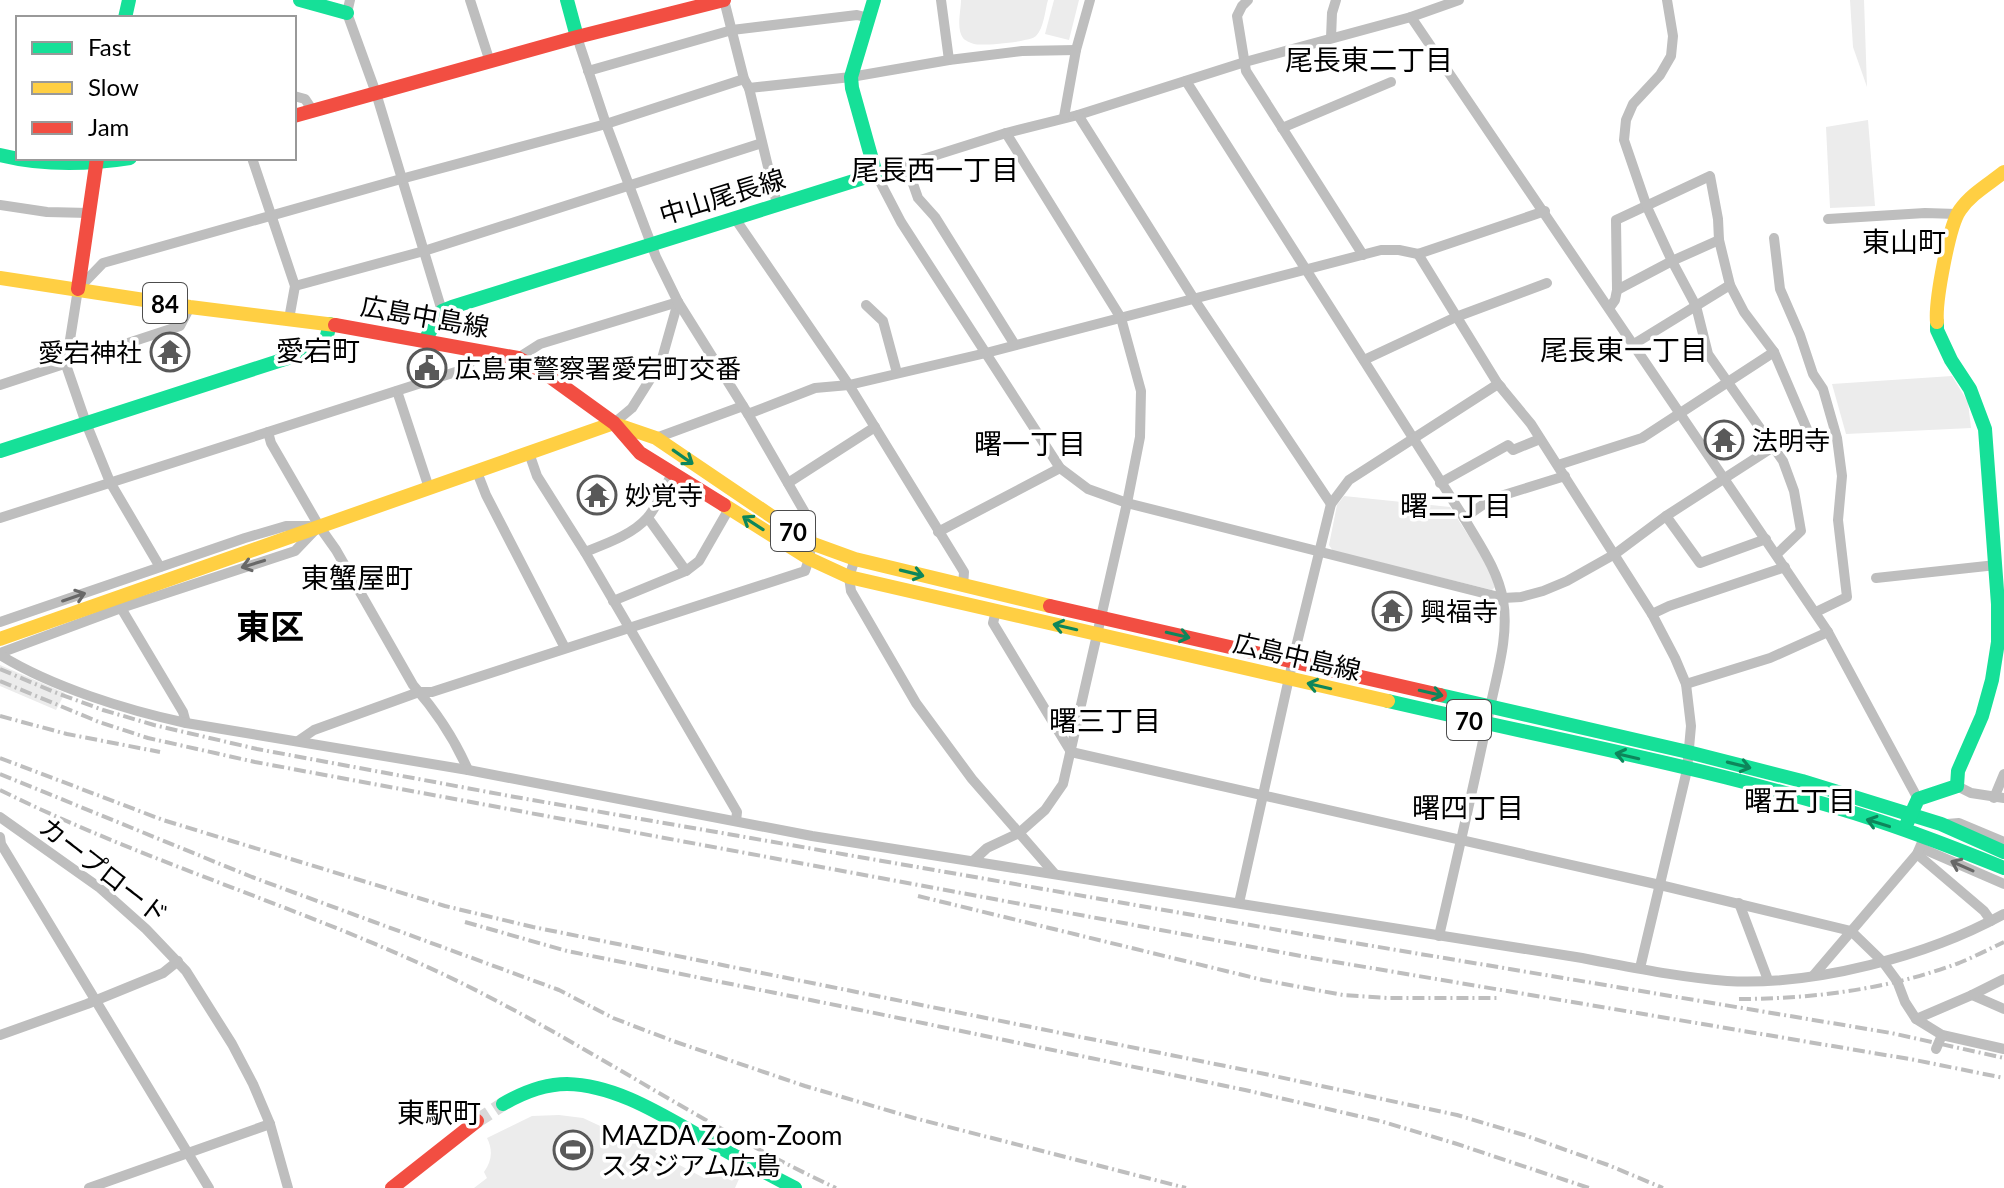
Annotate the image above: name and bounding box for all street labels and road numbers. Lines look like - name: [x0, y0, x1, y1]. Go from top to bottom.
- street label: 中山尾長線: [655, 162, 789, 230]
- road number: 84: [143, 283, 187, 323]
- street label: 広島中島線: [358, 289, 492, 343]
- road number: 70: [771, 511, 815, 551]
- street label: 広島中島線: [1230, 626, 1364, 686]
- road number: 70: [1447, 700, 1491, 740]
- street label: カープロード: [33, 810, 175, 930]

